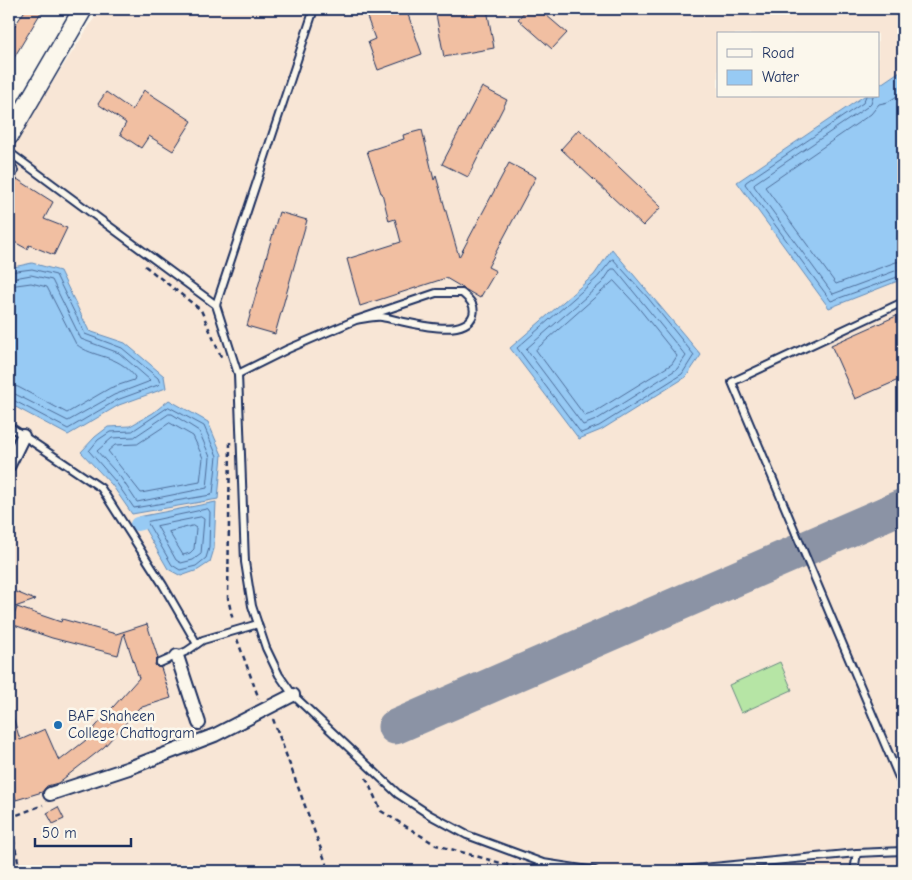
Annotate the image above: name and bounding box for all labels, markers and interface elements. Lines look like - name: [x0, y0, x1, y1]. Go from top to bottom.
- legend: [717, 32, 880, 98]
- text: Road: [762, 44, 794, 62]
- text: Water: [762, 68, 799, 86]
- place label: BAF Shaheen College Chattogram: [68, 707, 195, 742]
- marker: BAF Shaheen College Chattogram: [52, 719, 64, 731]
- scale bar: [35, 815, 131, 847]
- text: 50 m: [42, 824, 77, 842]

